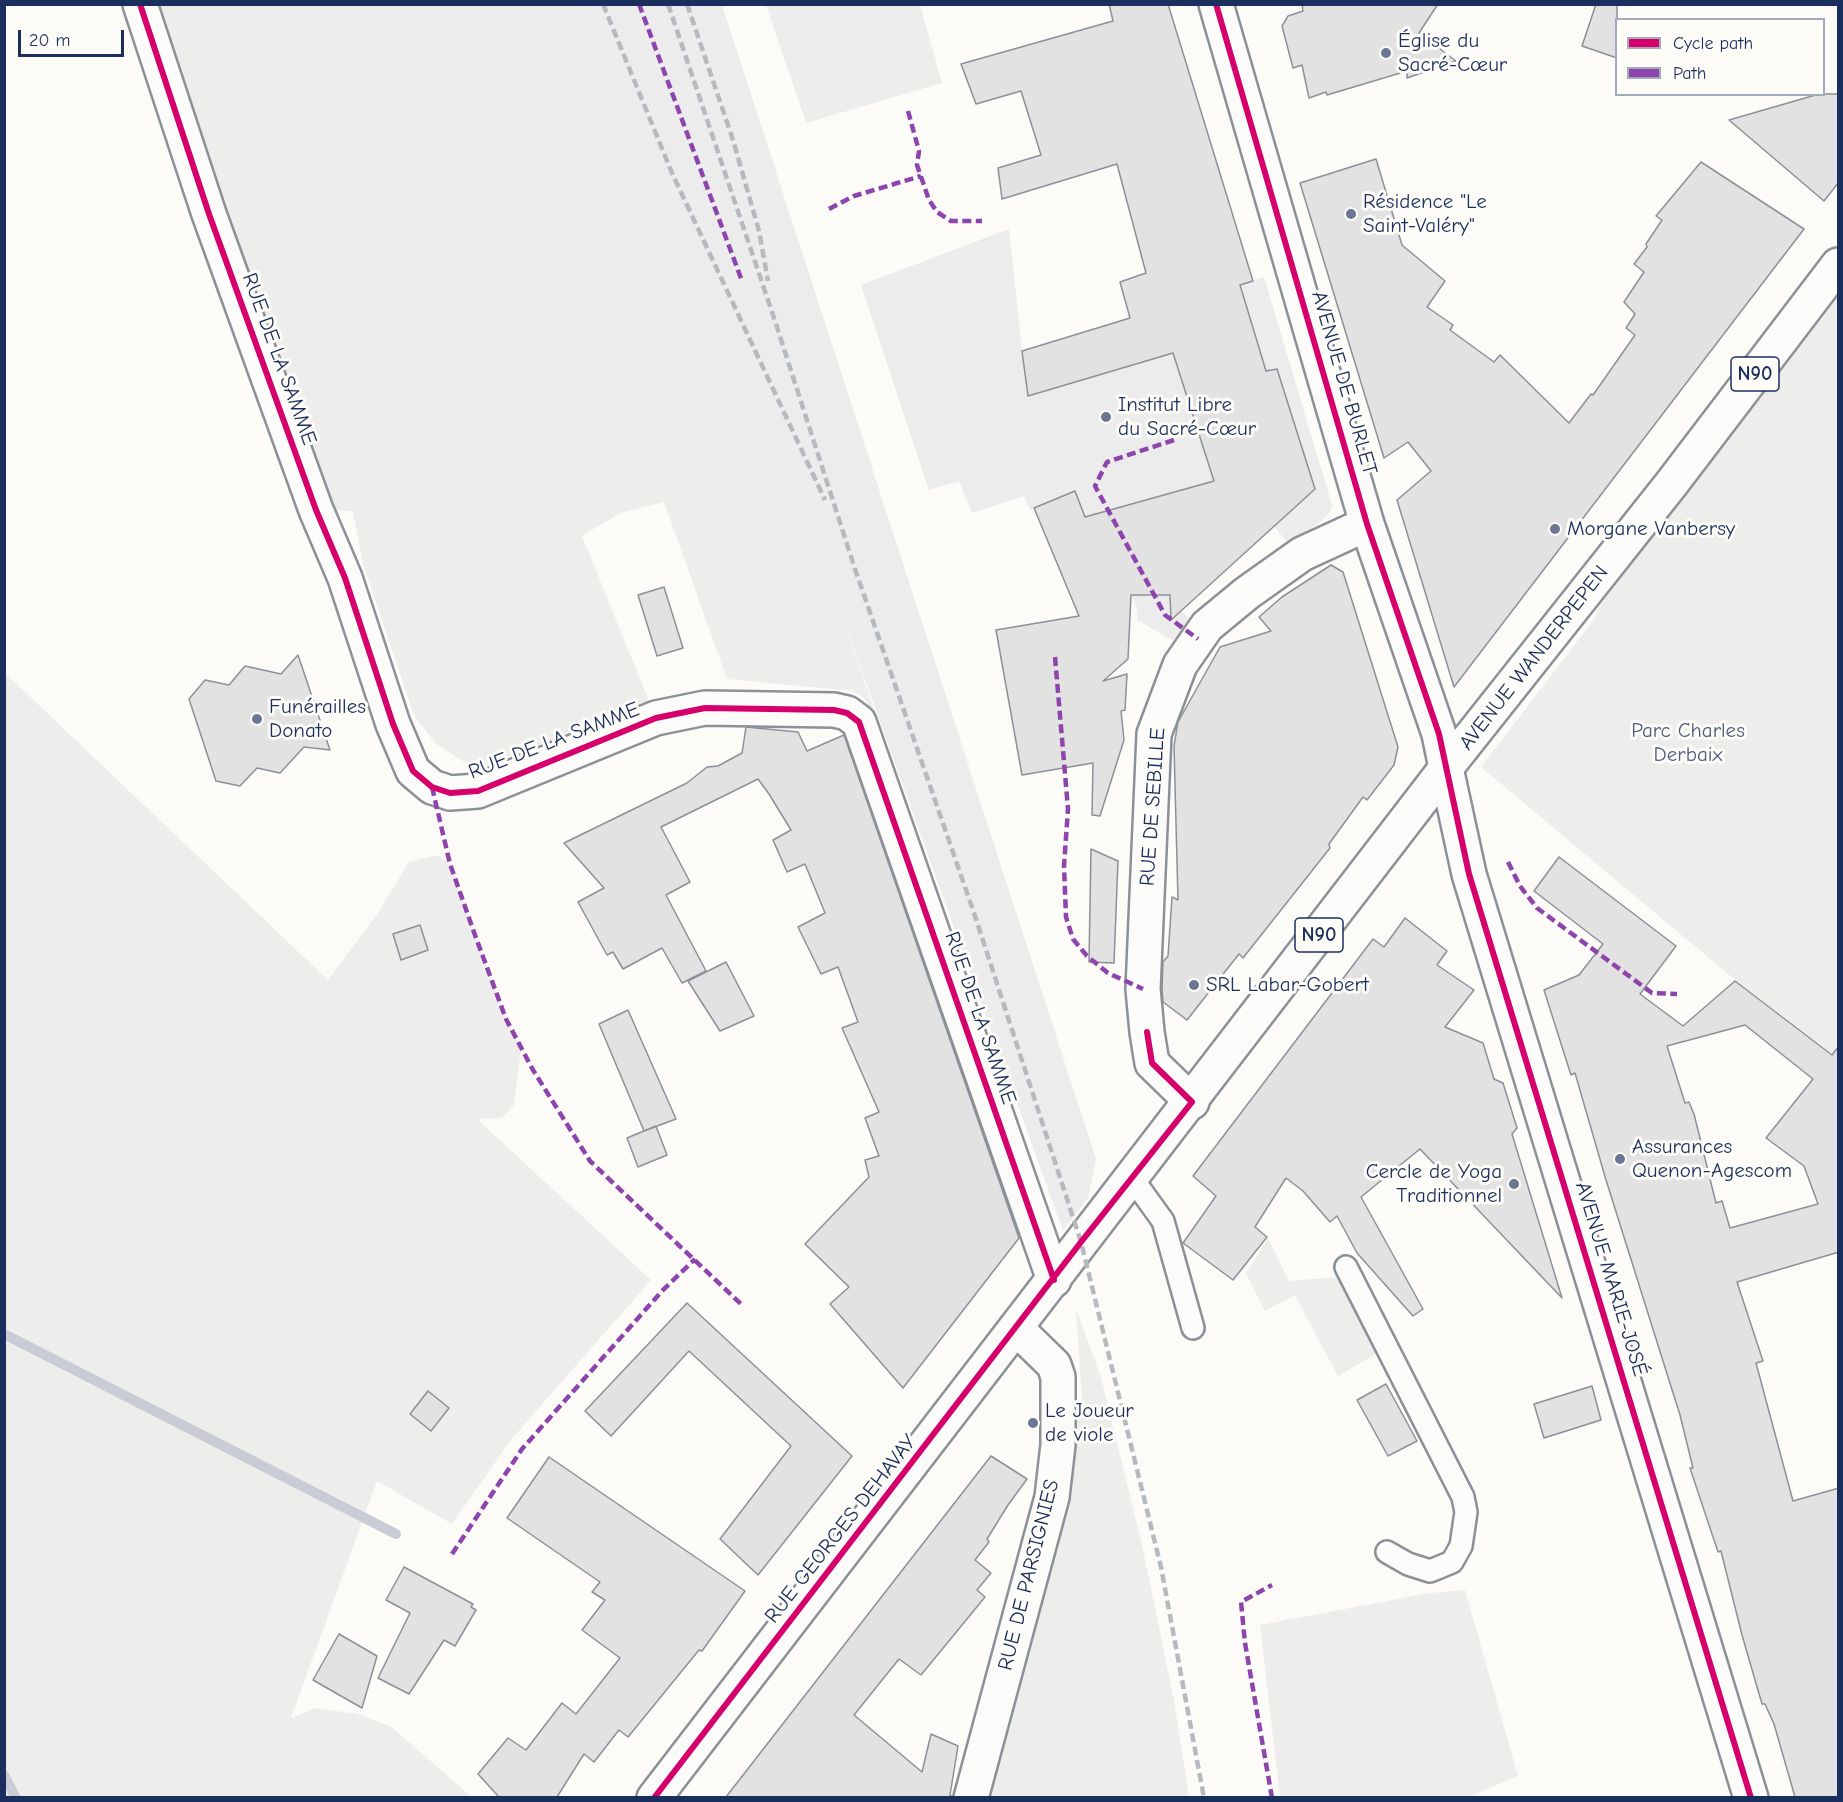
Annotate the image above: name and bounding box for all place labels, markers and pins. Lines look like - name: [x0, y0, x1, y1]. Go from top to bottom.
- place label: Église du Sacré-Cœur: [1398, 28, 1507, 78]
- marker: Église du Sacré-Cœur: [1379, 46, 1393, 60]
- place label: Résidence "Le Saint-Valéry": [1363, 189, 1487, 239]
- marker: Résidence "Le Saint-Valéry": [1344, 207, 1358, 221]
- place label: Institut Libre du Sacré-Cœur: [1118, 392, 1256, 442]
- marker: Institut Libre du Sacré-Cœur: [1099, 410, 1113, 424]
- place label: Morgane Vanbersy: [1567, 516, 1735, 542]
- marker: Morgane Vanbersy: [1548, 522, 1562, 536]
- place label: Funérailles Donato: [269, 694, 366, 744]
- marker: Funérailles Donato: [250, 712, 264, 726]
- place label: SRL Labar-Gobert: [1206, 972, 1369, 998]
- marker: SRL Labar-Gobert: [1187, 978, 1201, 992]
- place label: Assurances Quenon-Agescom: [1632, 1134, 1792, 1184]
- marker: Assurances Quenon-Agescom: [1613, 1152, 1627, 1166]
- place label: Cercle de Yoga Traditionnel: [1366, 1159, 1502, 1209]
- marker: Cercle de Yoga Traditionnel: [1507, 1177, 1521, 1191]
- place label: Le Joueur de viole: [1045, 1398, 1134, 1448]
- marker: Le Joueur de viole: [1026, 1416, 1040, 1430]

